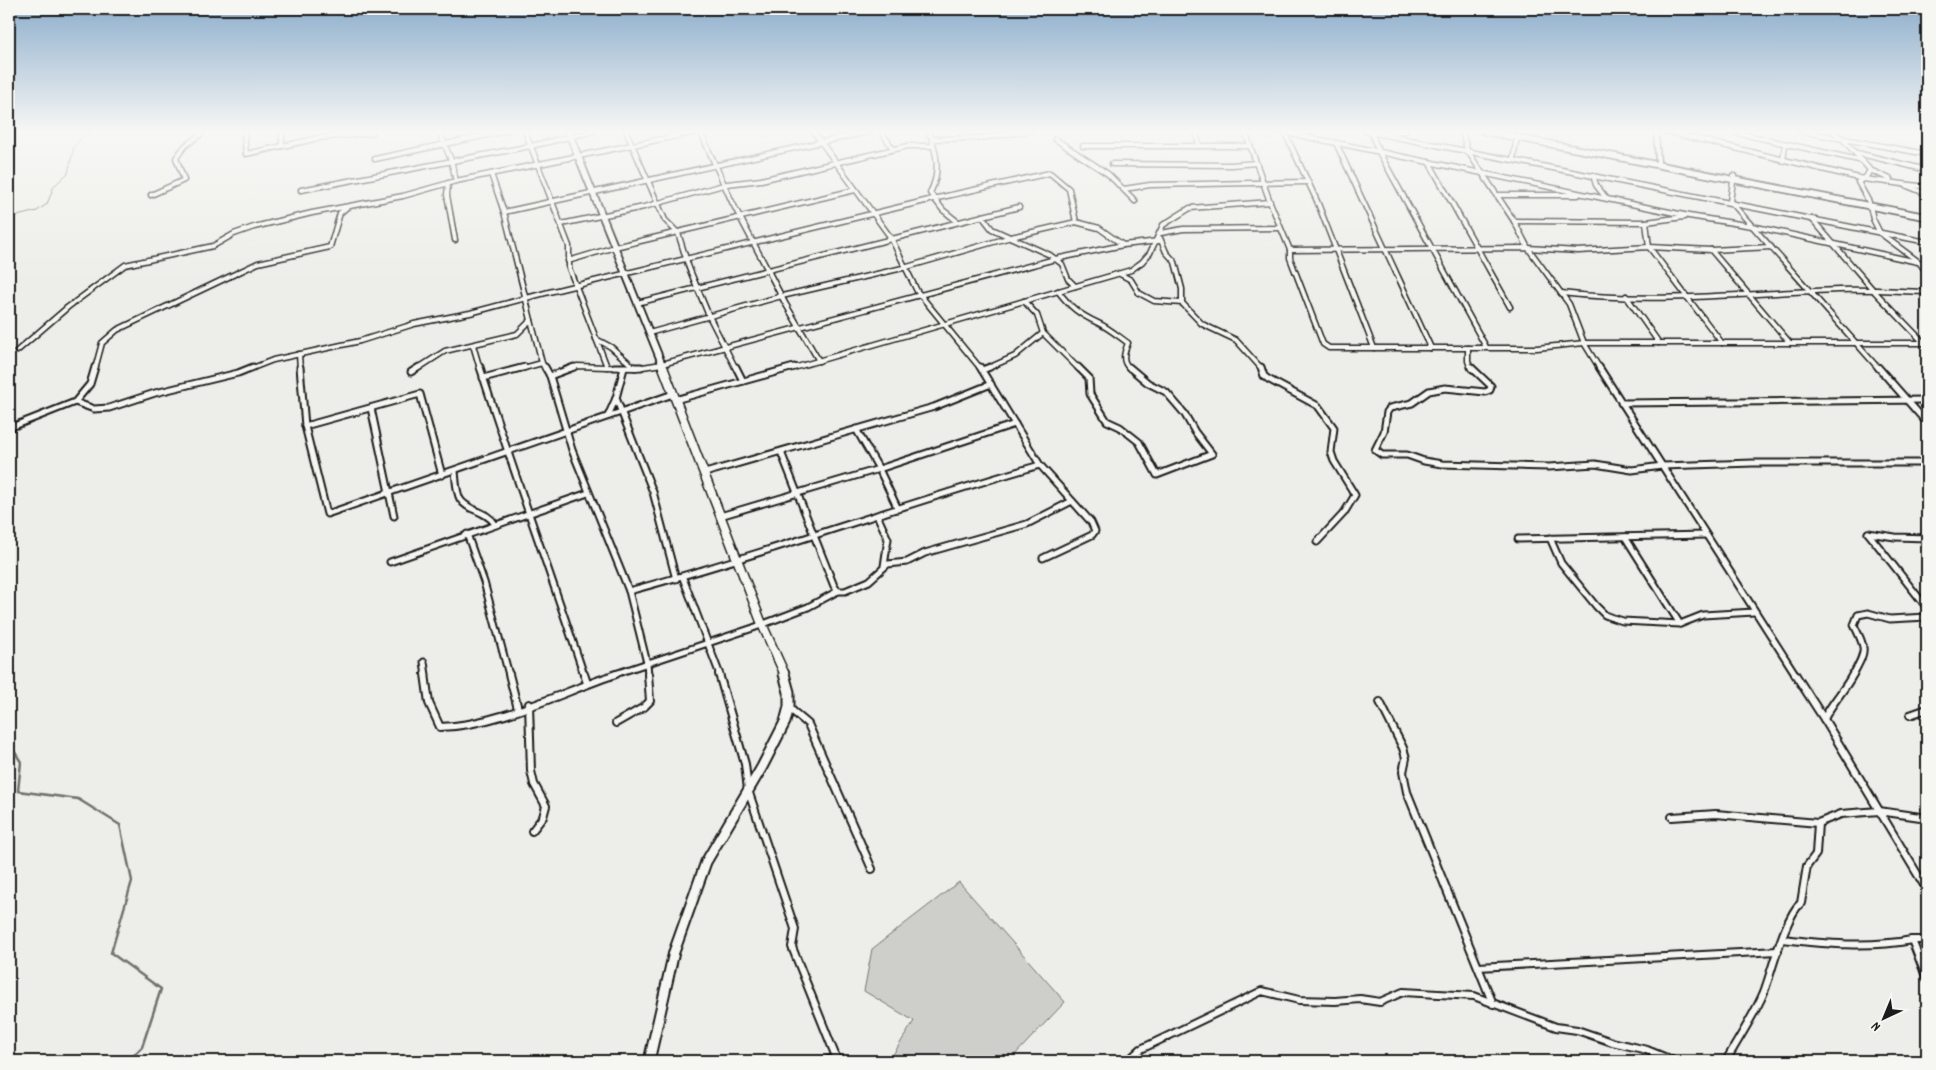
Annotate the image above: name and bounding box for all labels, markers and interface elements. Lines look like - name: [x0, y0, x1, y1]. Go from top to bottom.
- north arrow: [1858, 992, 1908, 1042]
- text: N: [1867, 1016, 1886, 1036]

